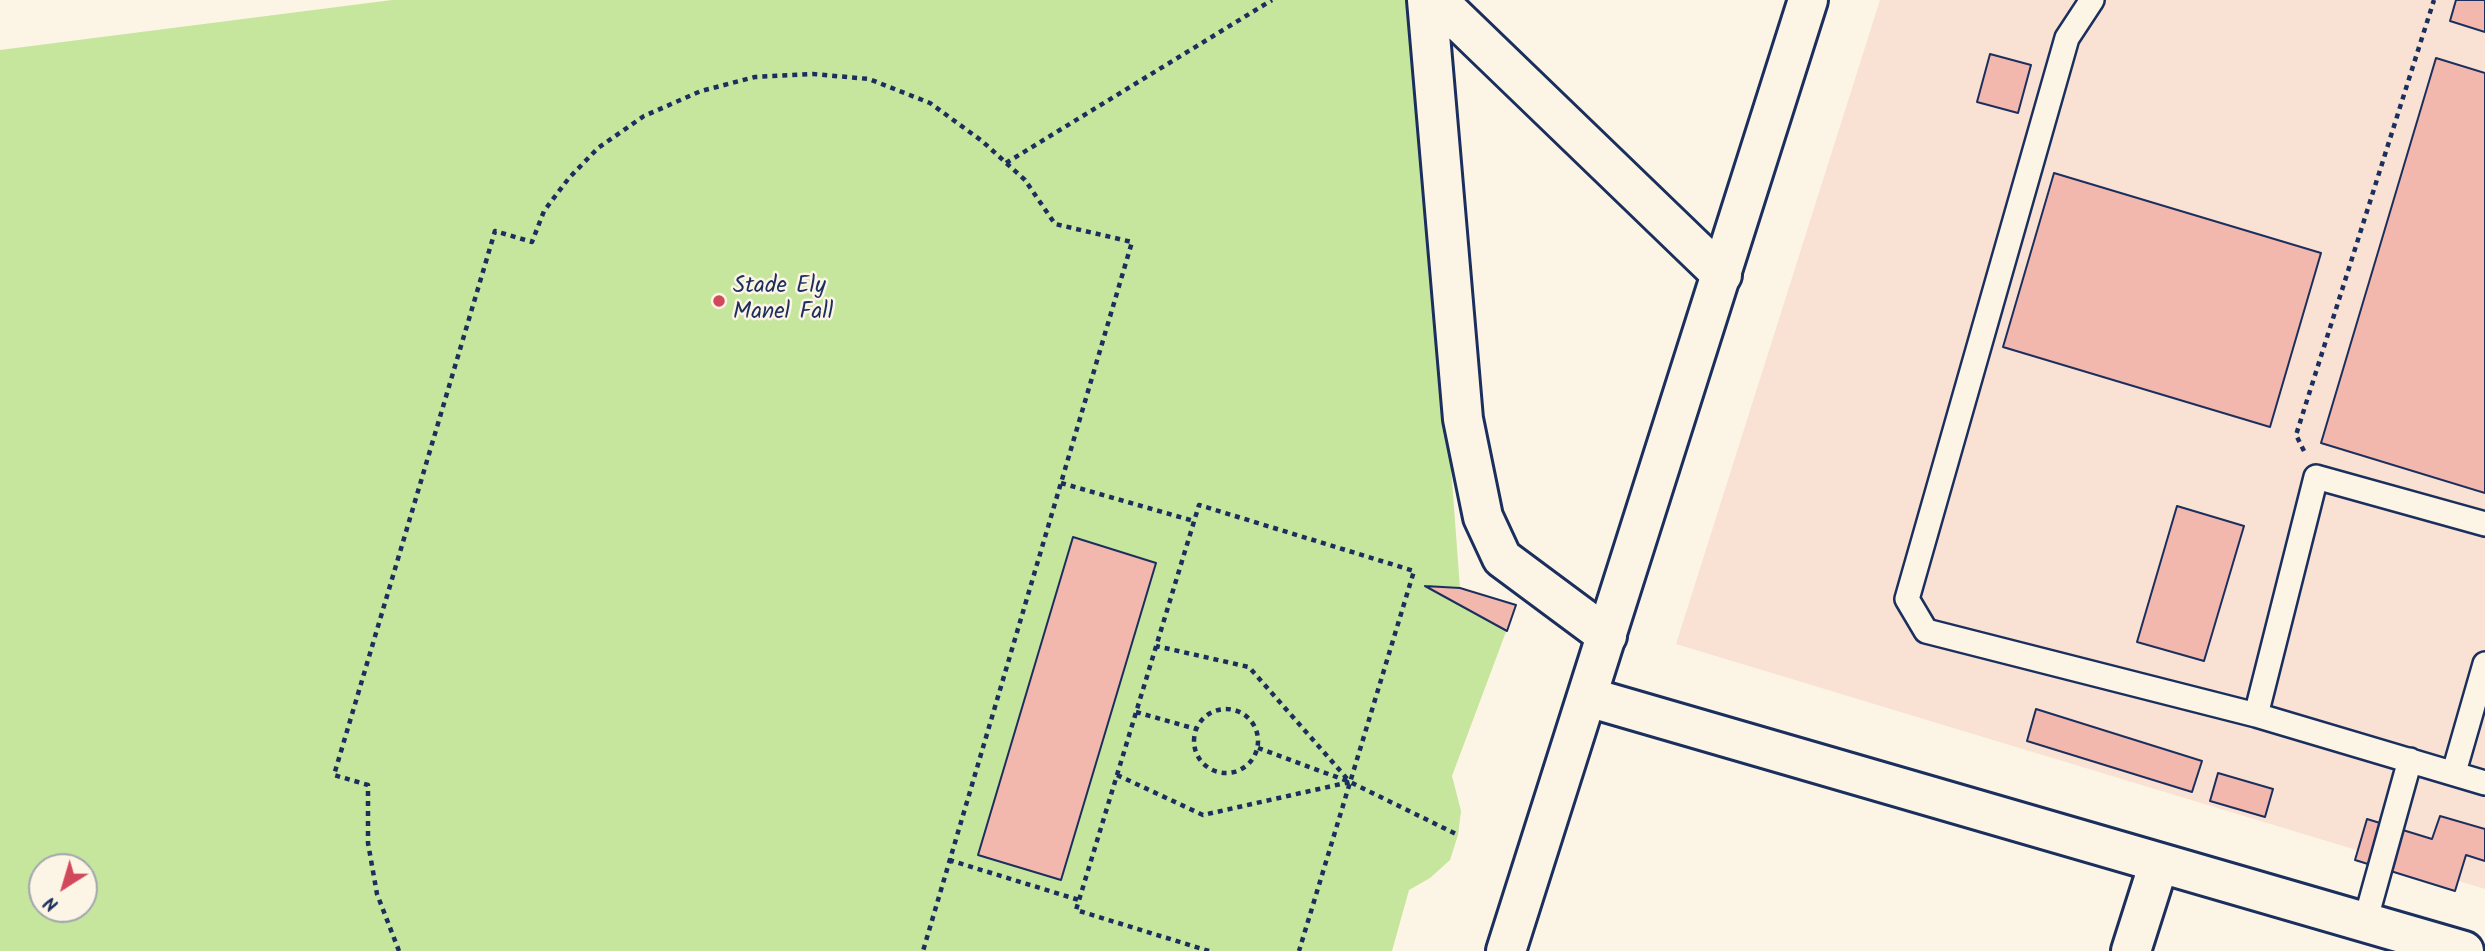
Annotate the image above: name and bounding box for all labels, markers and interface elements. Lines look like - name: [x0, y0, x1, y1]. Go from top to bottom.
- place label: Stade Ely Manel Fall: [733, 274, 833, 328]
- marker: Stade Ely Manel Fall: [711, 293, 727, 309]
- north arrow: [28, 853, 98, 923]
- text: N: [38, 888, 65, 919]

